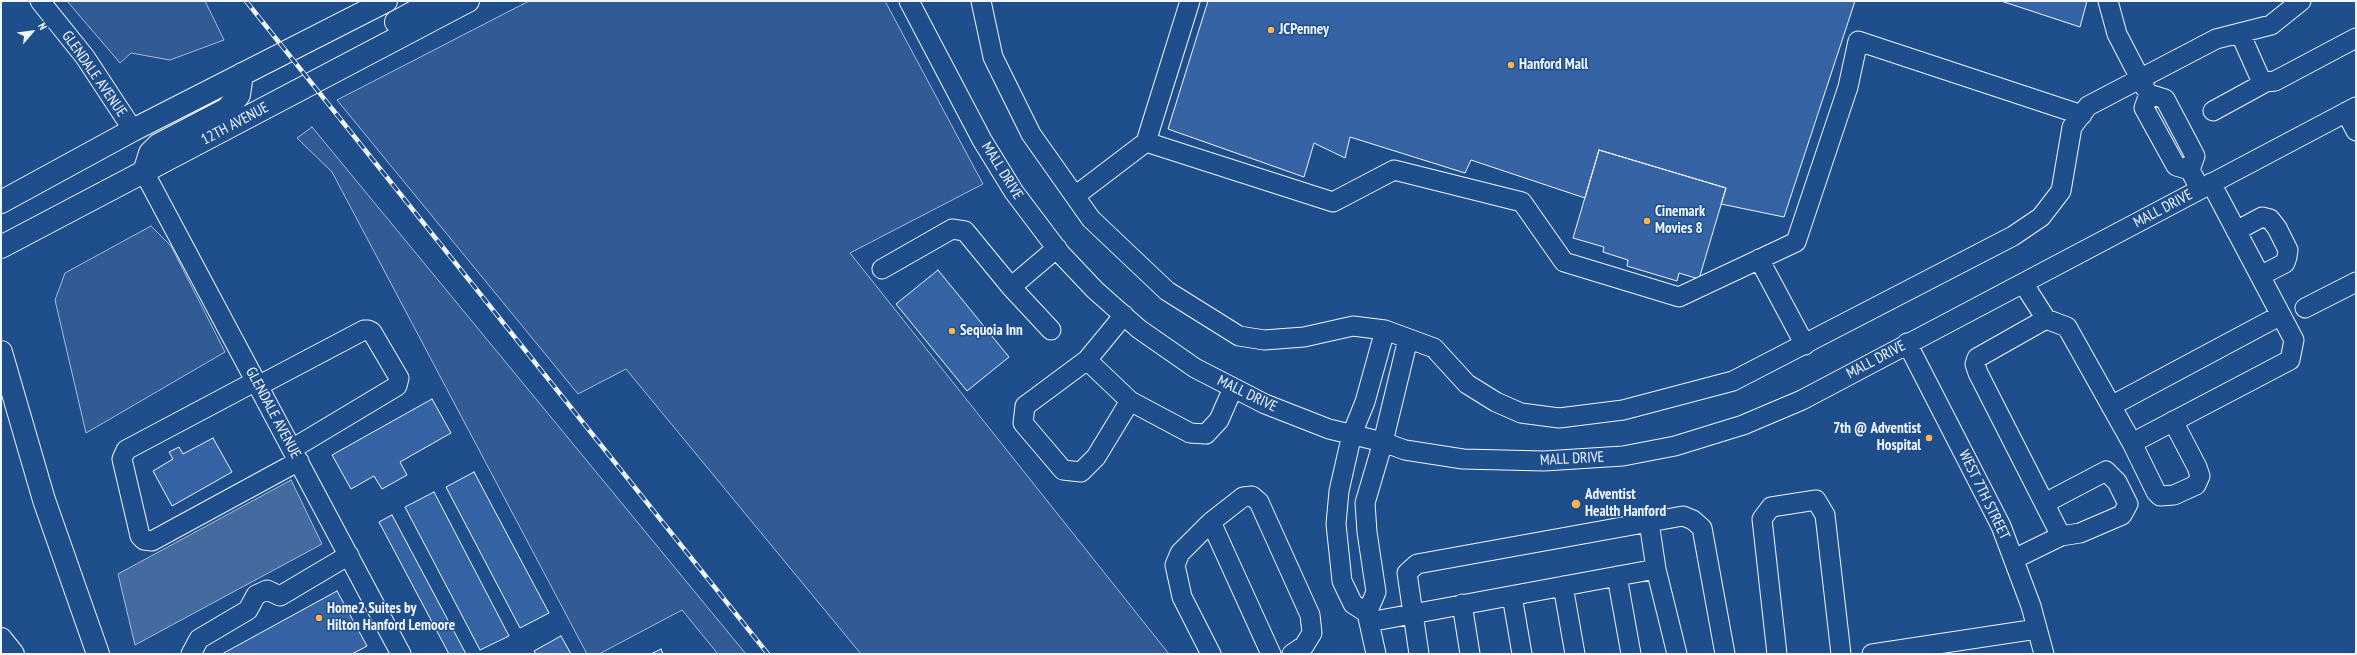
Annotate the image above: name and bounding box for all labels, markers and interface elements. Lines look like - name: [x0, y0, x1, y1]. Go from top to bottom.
- north arrow: [12, 12, 52, 52]
- text: N: [35, 20, 50, 32]
- place label: JCPenney: [1279, 21, 1329, 39]
- marker: JCPenney: [1266, 25, 1276, 35]
- street label: GLENDALE AVENUE: [58, 28, 130, 120]
- place label: Hanford Mall: [1519, 56, 1588, 74]
- marker: Hanford Mall: [1506, 60, 1516, 70]
- street label: 12TH AVENUE: [198, 99, 272, 149]
- street label: MALL DRIVE: [977, 139, 1027, 203]
- street label: MALL DRIVE: [2130, 186, 2196, 232]
- place label: Cinemark Movies 8: [1655, 203, 1705, 238]
- marker: Cinemark Movies 8: [1642, 216, 1652, 226]
- place label: Sequoia Inn: [960, 322, 1023, 340]
- marker: Sequoia Inn: [947, 326, 957, 336]
- street label: MALL DRIVE: [1843, 337, 1909, 383]
- street label: GLENDALE AVENUE: [241, 364, 305, 462]
- street label: MALL DRIVE: [1214, 372, 1280, 416]
- place label: 7th @ Adventist Hospital: [1833, 420, 1921, 455]
- marker: 7th @ Adventist Hospital: [1924, 433, 1934, 443]
- street label: WEST 7TH STREET: [1955, 447, 2013, 543]
- street label: MALL DRIVE: [1539, 448, 1605, 470]
- place label: Adventist Health Hanford: [1585, 486, 1666, 521]
- marker: Adventist Health Hanford: [1570, 498, 1582, 510]
- place label: Home2 Suites by Hilton Hanford Lemoore: [327, 600, 455, 635]
- marker: Home2 Suites by Hilton Hanford Lemoore: [314, 613, 324, 623]

